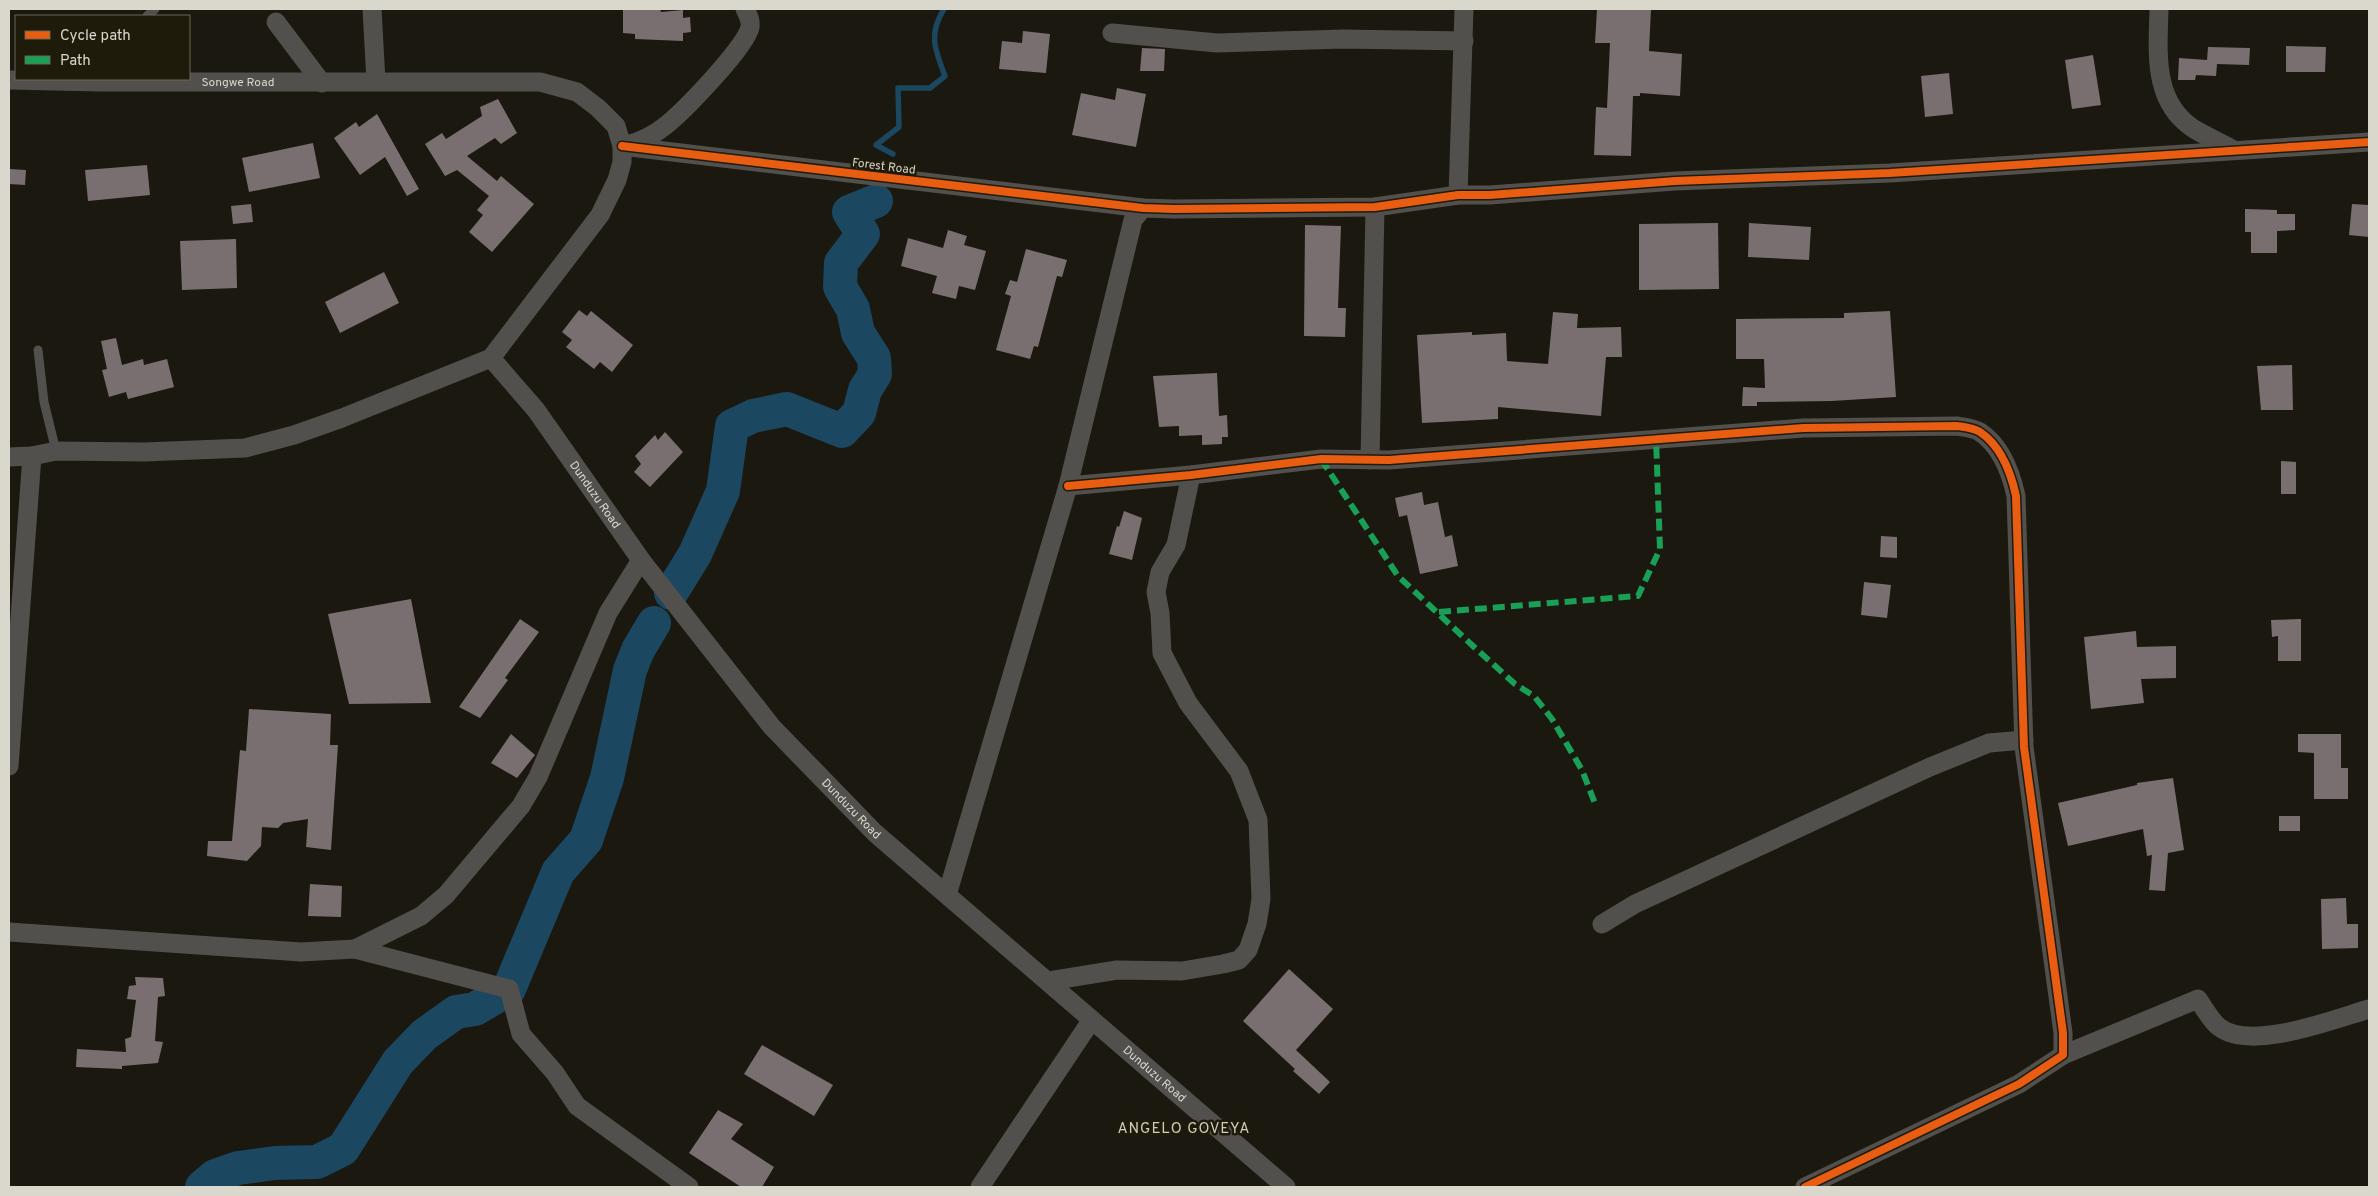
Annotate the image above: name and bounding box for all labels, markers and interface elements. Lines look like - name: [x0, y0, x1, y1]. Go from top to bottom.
- legend: [15, 15, 190, 80]
- text: Cycle path: [60, 27, 131, 46]
- text: Path: [60, 52, 91, 71]
- street label: Songwe Road: [202, 75, 274, 91]
- street label: Forest Road: [851, 155, 917, 179]
- street label: Dunduzu Road: [565, 458, 624, 532]
- street label: Dunduzu Road: [817, 775, 884, 843]
- street label: Dunduzu Road: [1119, 1043, 1189, 1106]
- district label: ANGELO GOVEYA: [1118, 1120, 1250, 1139]

